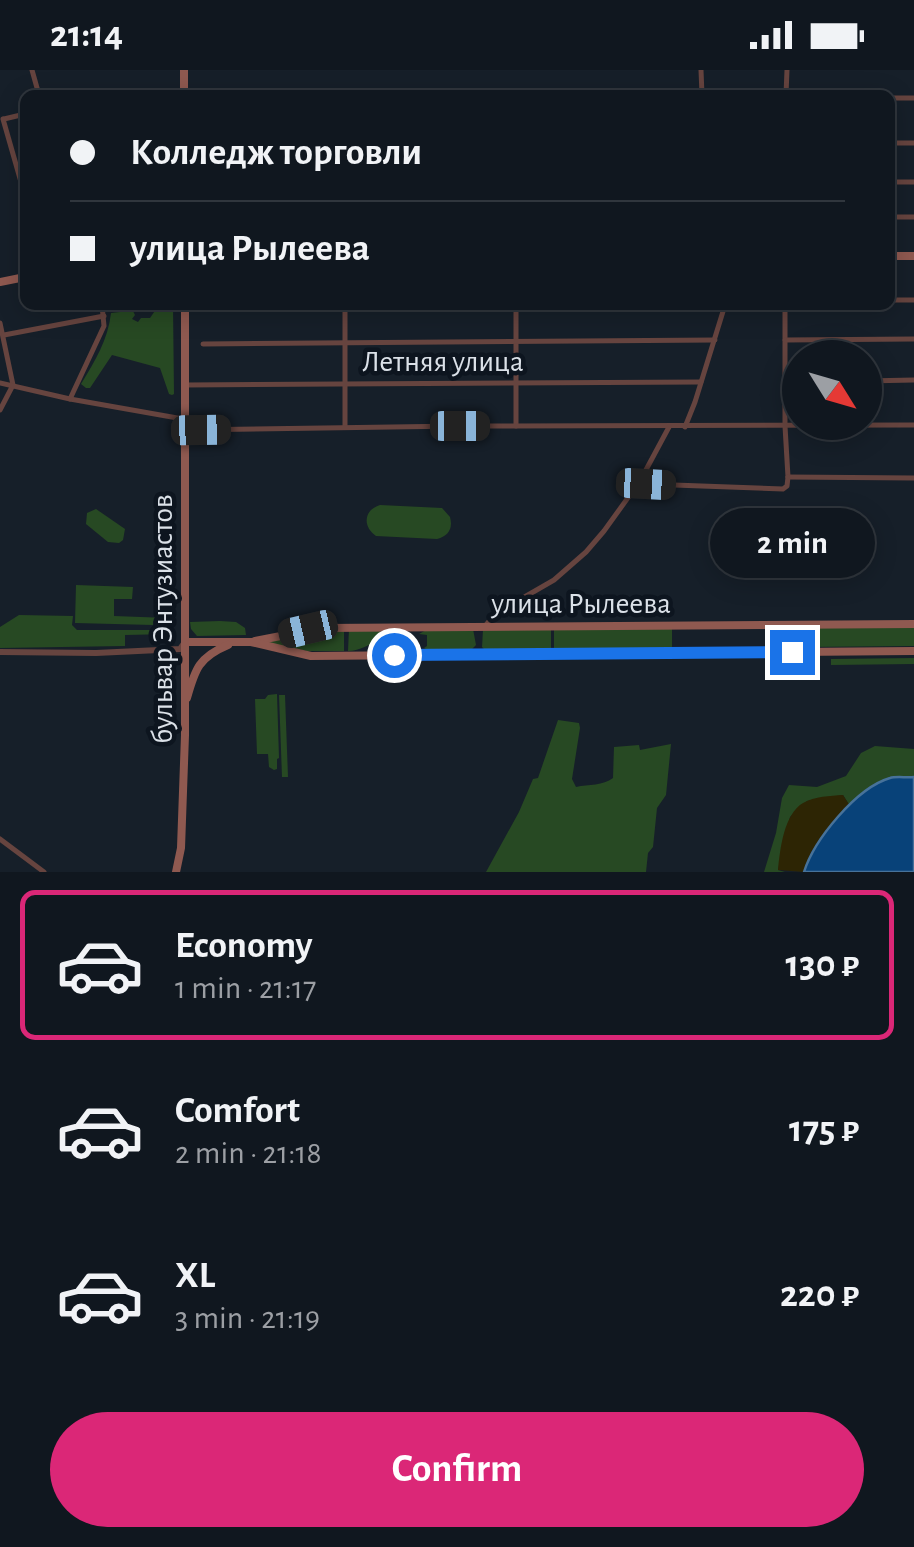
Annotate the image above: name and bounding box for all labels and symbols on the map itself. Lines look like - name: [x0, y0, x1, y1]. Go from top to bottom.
- north arrow: [782, 340, 882, 440]
- street label: Летняя улица: [362, 347, 524, 377]
- car: [430, 411, 490, 441]
- car: [171, 414, 231, 446]
- car: [615, 467, 677, 501]
- street label: бульвар Энтузиастов: [148, 494, 178, 744]
- callout: 2 min: [710, 507, 874, 577]
- street label: улица Рылеева: [490, 589, 671, 619]
- car: [275, 608, 341, 650]
- route end: [770, 630, 815, 675]
- route start: [372, 633, 417, 678]

